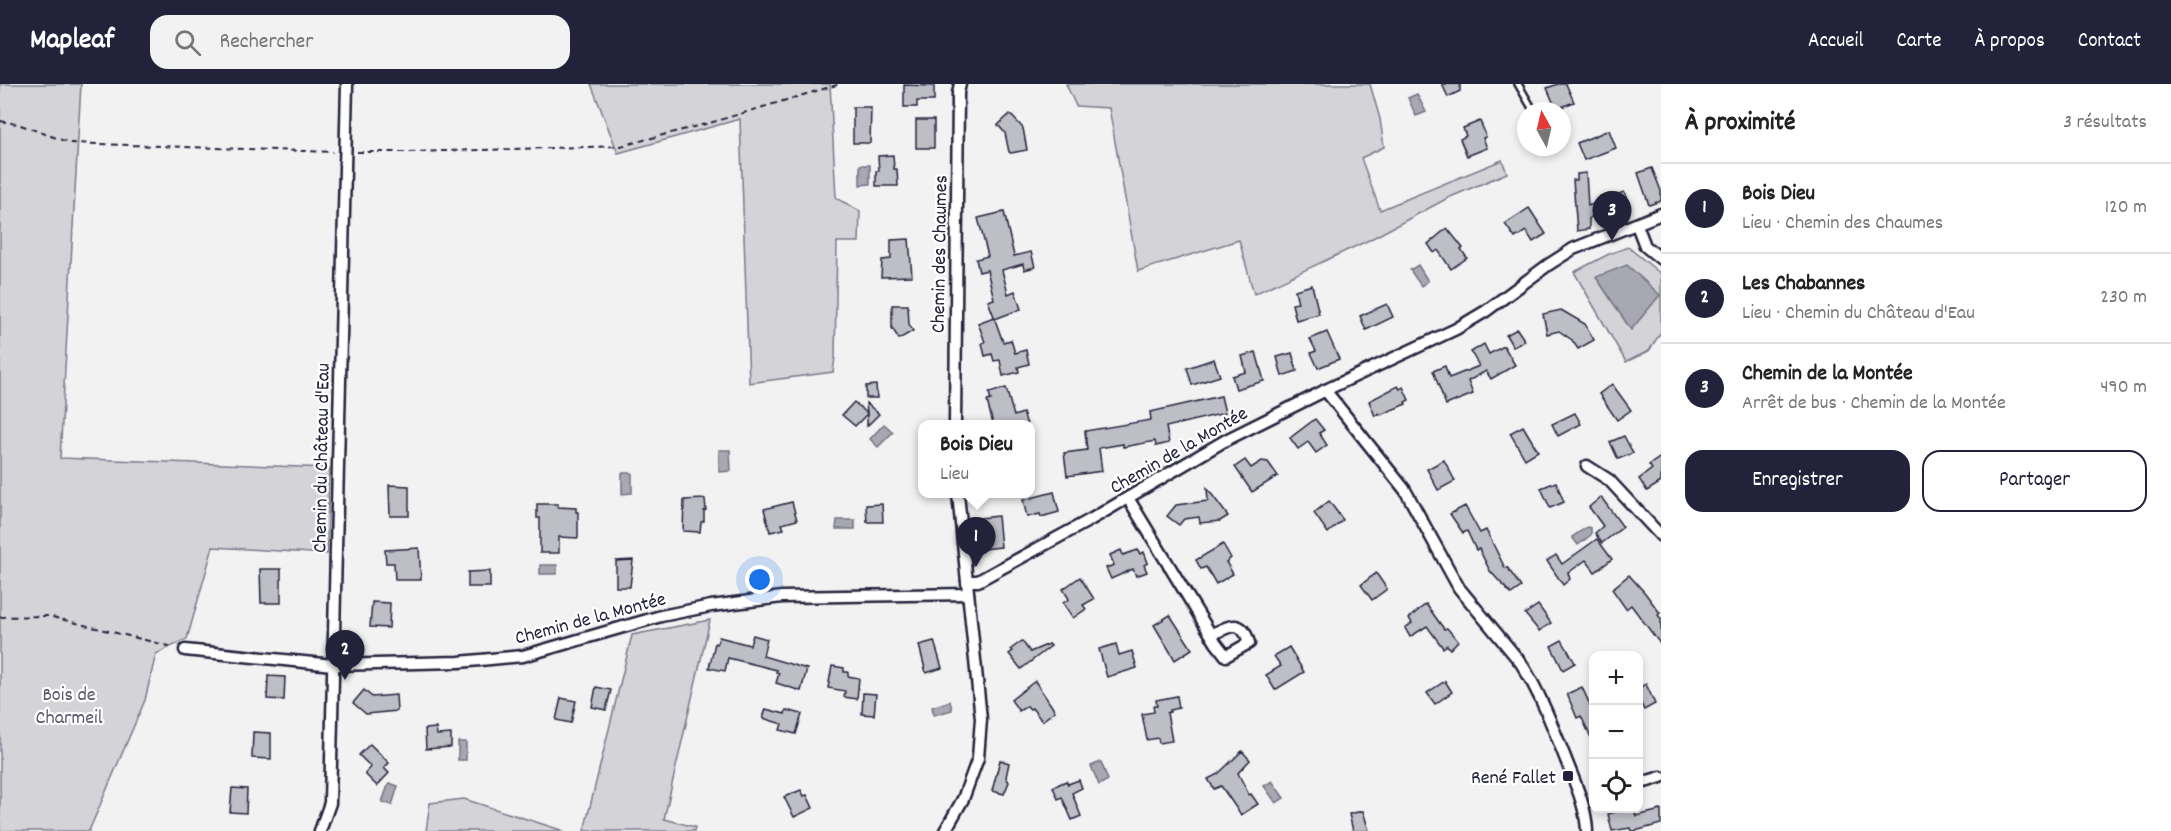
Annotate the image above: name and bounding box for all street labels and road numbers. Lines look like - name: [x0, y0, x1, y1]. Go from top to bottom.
- street label: Chemin des Chaumes: [926, 175, 956, 333]
- street label: Chemin du Château d'Eau: [307, 363, 339, 553]
- street label: Chemin de la Montée: [1105, 401, 1254, 503]
- street label: Chemin de la Montée: [512, 586, 670, 654]

